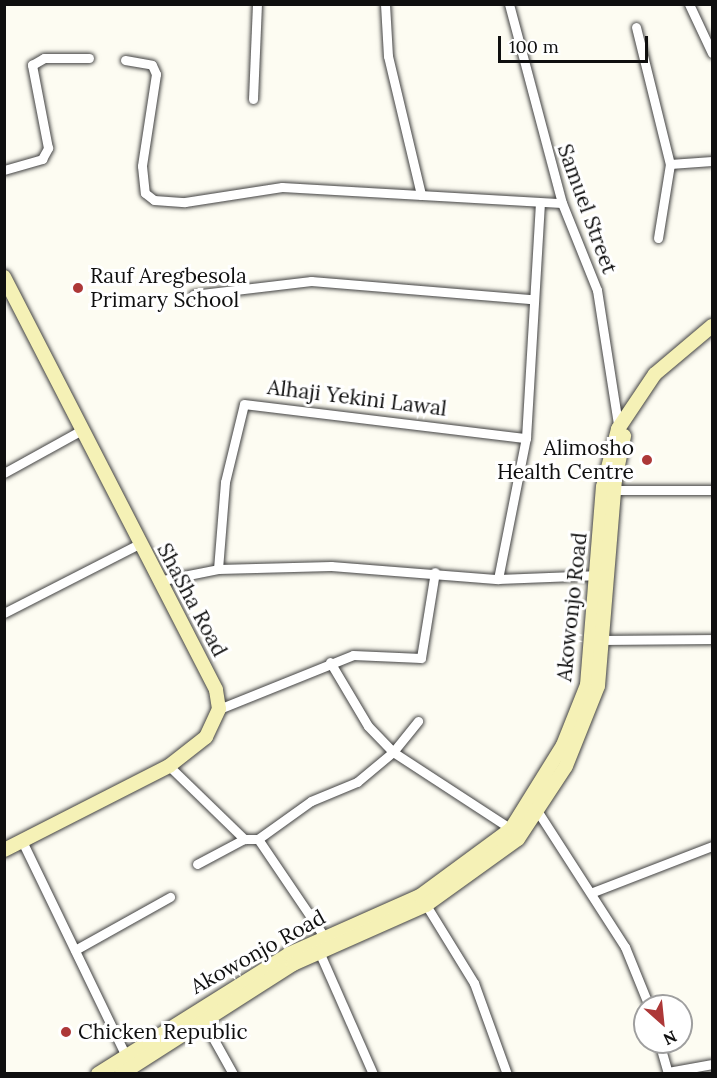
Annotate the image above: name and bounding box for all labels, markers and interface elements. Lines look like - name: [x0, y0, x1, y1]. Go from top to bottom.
- scale bar: [501, 24, 651, 62]
- text: 100 m: [509, 35, 559, 58]
- street label: Samuel Street: [552, 141, 622, 277]
- place label: Rauf Aregbesola Primary School: [90, 263, 247, 313]
- marker: Rauf Aregbesola Primary School: [71, 281, 85, 295]
- street label: Alhaji Yekini Lawal: [266, 374, 448, 422]
- place label: Alimosho Health Centre: [497, 435, 634, 485]
- marker: Alimosho Health Centre: [638, 451, 656, 469]
- street label: Akowonjo Road: [552, 531, 592, 683]
- street label: ShaSha Road: [152, 539, 232, 661]
- street label: Akowonjo Road: [186, 905, 330, 999]
- north arrow: [633, 994, 693, 1054]
- place label: Chicken Republic: [78, 1019, 248, 1045]
- marker: Chicken Republic: [59, 1025, 73, 1039]
- text: N: [660, 1027, 680, 1050]

